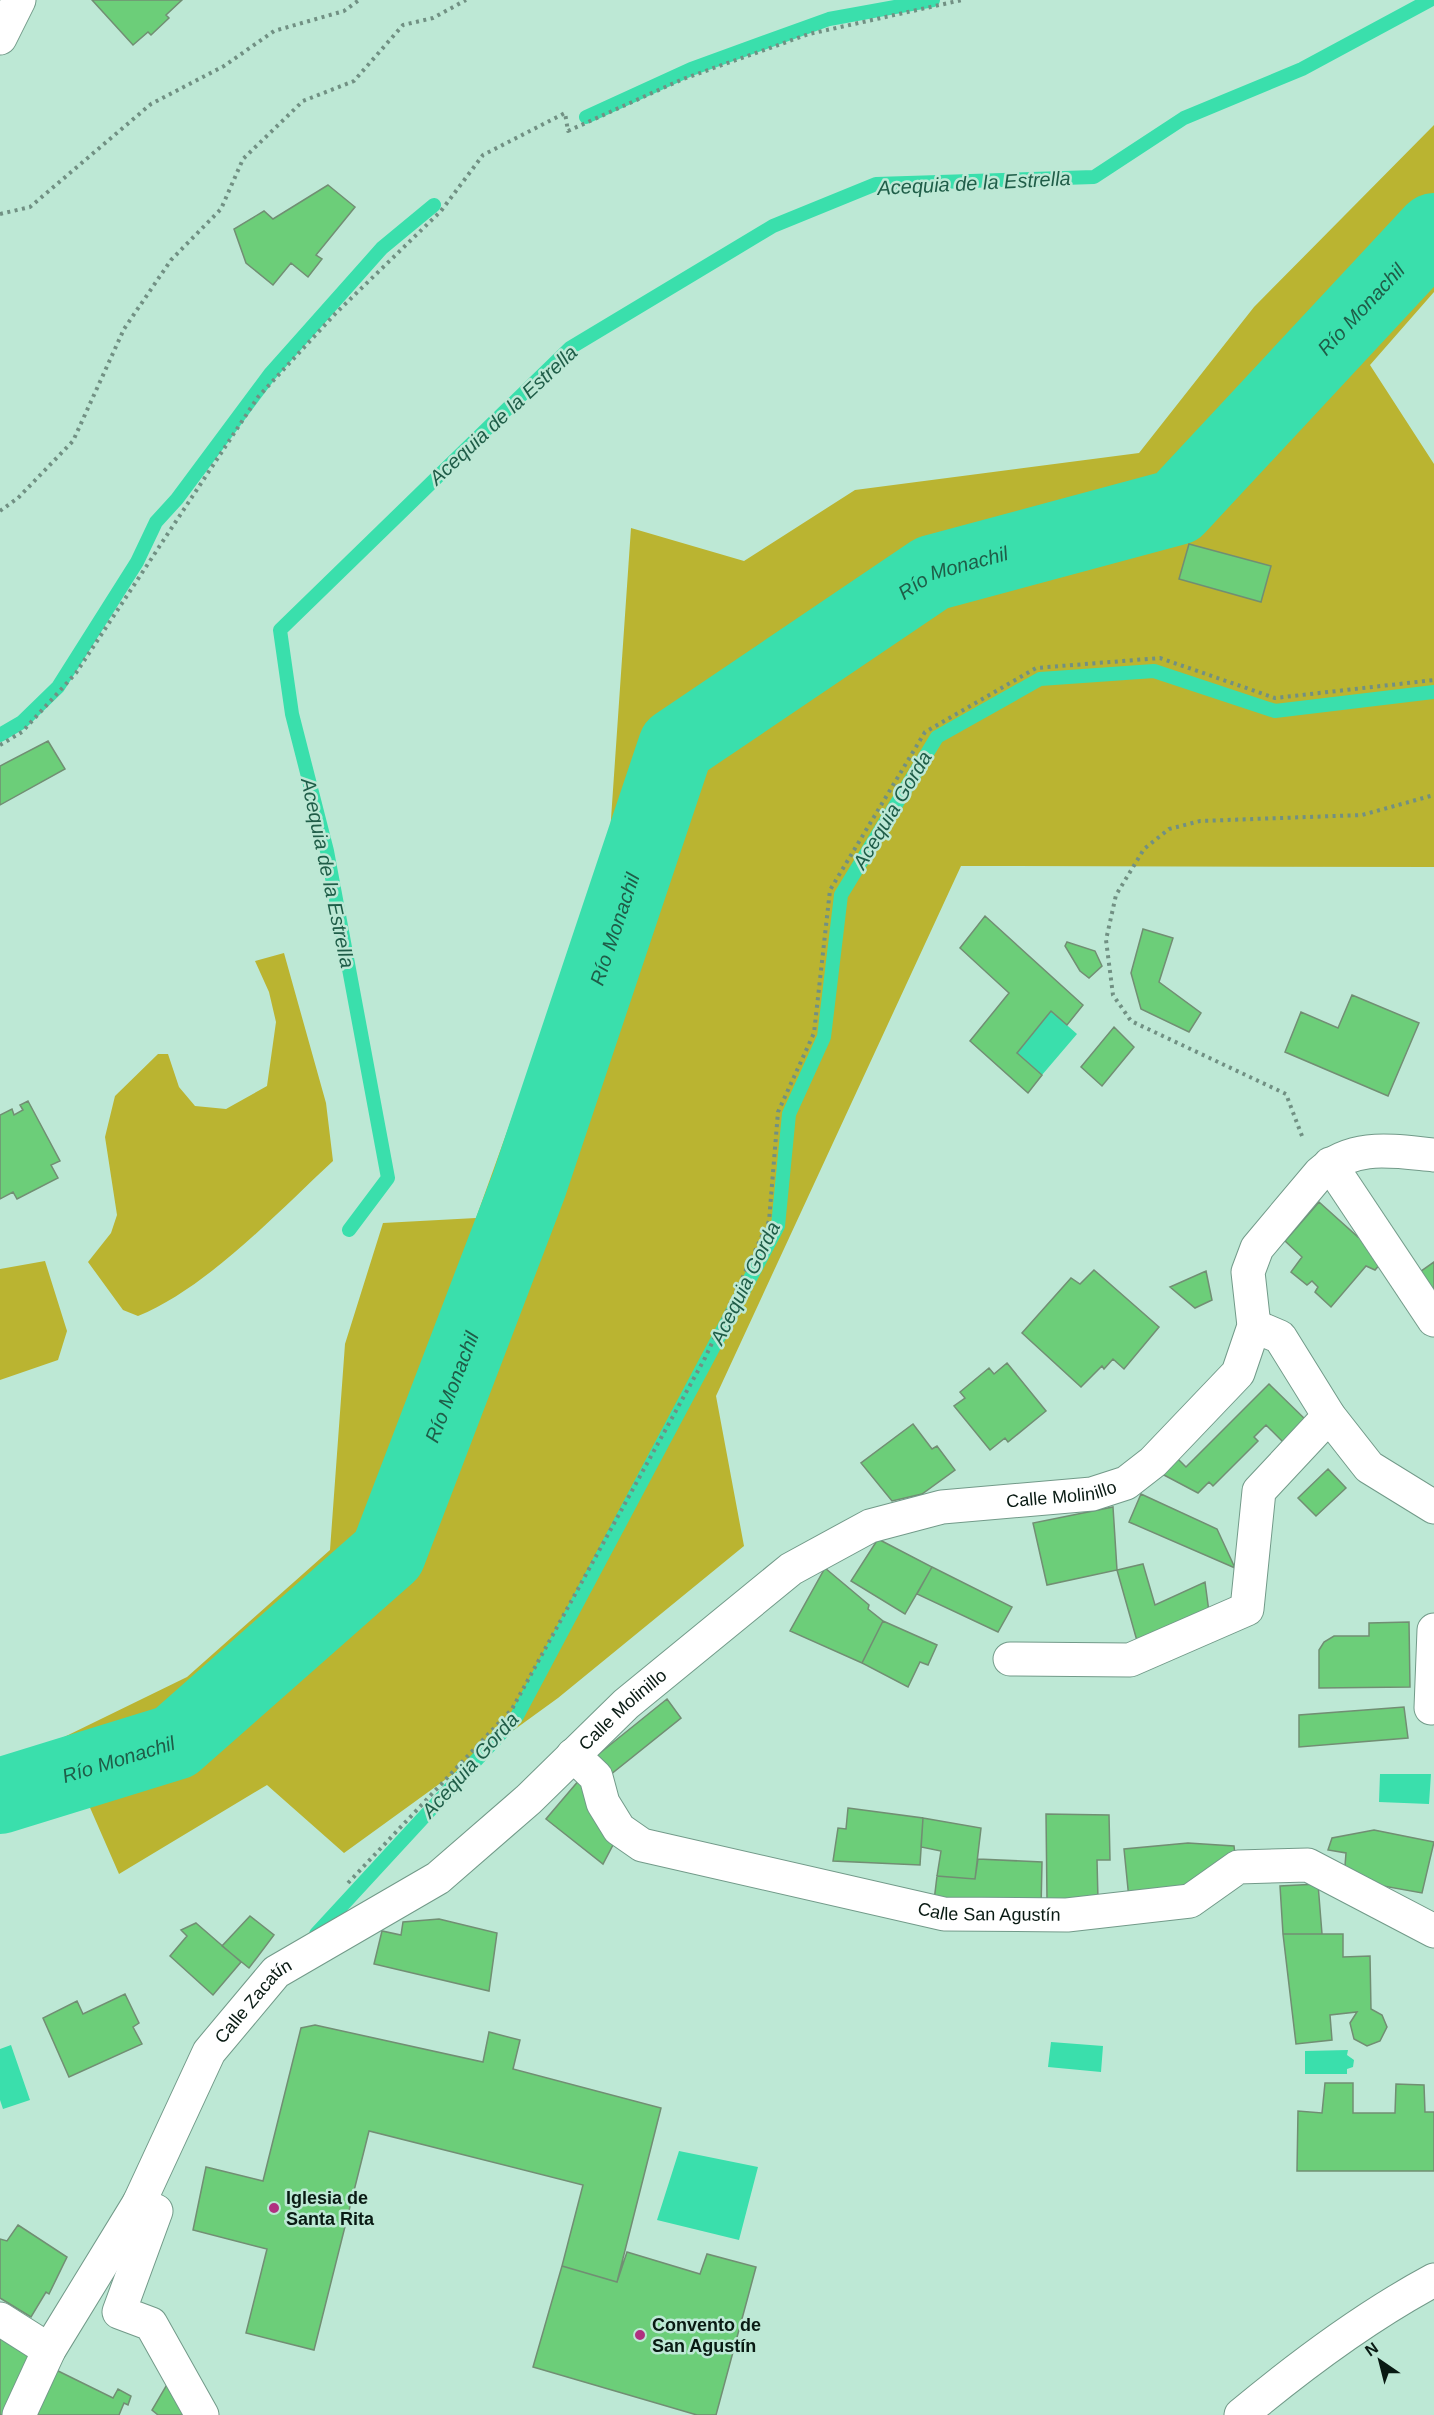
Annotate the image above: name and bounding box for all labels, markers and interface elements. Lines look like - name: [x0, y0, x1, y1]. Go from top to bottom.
- water label: Acequia de la Estrella: [876, 167, 1071, 199]
- water label: Río Monachil: [1313, 259, 1409, 360]
- water label: Acequia de la Estrella: [424, 341, 581, 490]
- water label: Río Monachil: [894, 542, 1011, 604]
- water label: Acequia Gorda: [848, 747, 936, 874]
- water label: Acequia de la Estrella: [297, 775, 359, 970]
- water label: Río Monachil: [586, 870, 644, 988]
- water label: Acequia Gorda: [705, 1218, 784, 1349]
- water label: Río Monachil: [421, 1328, 483, 1445]
- street label: Calle Molinillo: [1005, 1477, 1119, 1511]
- street label: Calle Molinillo: [575, 1665, 670, 1754]
- water label: Acequia Gorda: [417, 1708, 523, 1823]
- water label: Río Monachil: [59, 1732, 178, 1787]
- street label: Calle San Agustín: [916, 1898, 1061, 1925]
- street label: Calle Zacatín: [211, 1955, 295, 2047]
- place label: Iglesia de Santa Rita: [286, 2188, 375, 2229]
- marker: Iglesia de Santa Rita: [267, 2201, 281, 2215]
- place label: Convento de San Agustín: [652, 2315, 761, 2356]
- marker: Convento de San Agustín: [633, 2328, 647, 2342]
- north arrow: [1350, 2331, 1410, 2391]
- text: N: [1362, 2339, 1381, 2359]

